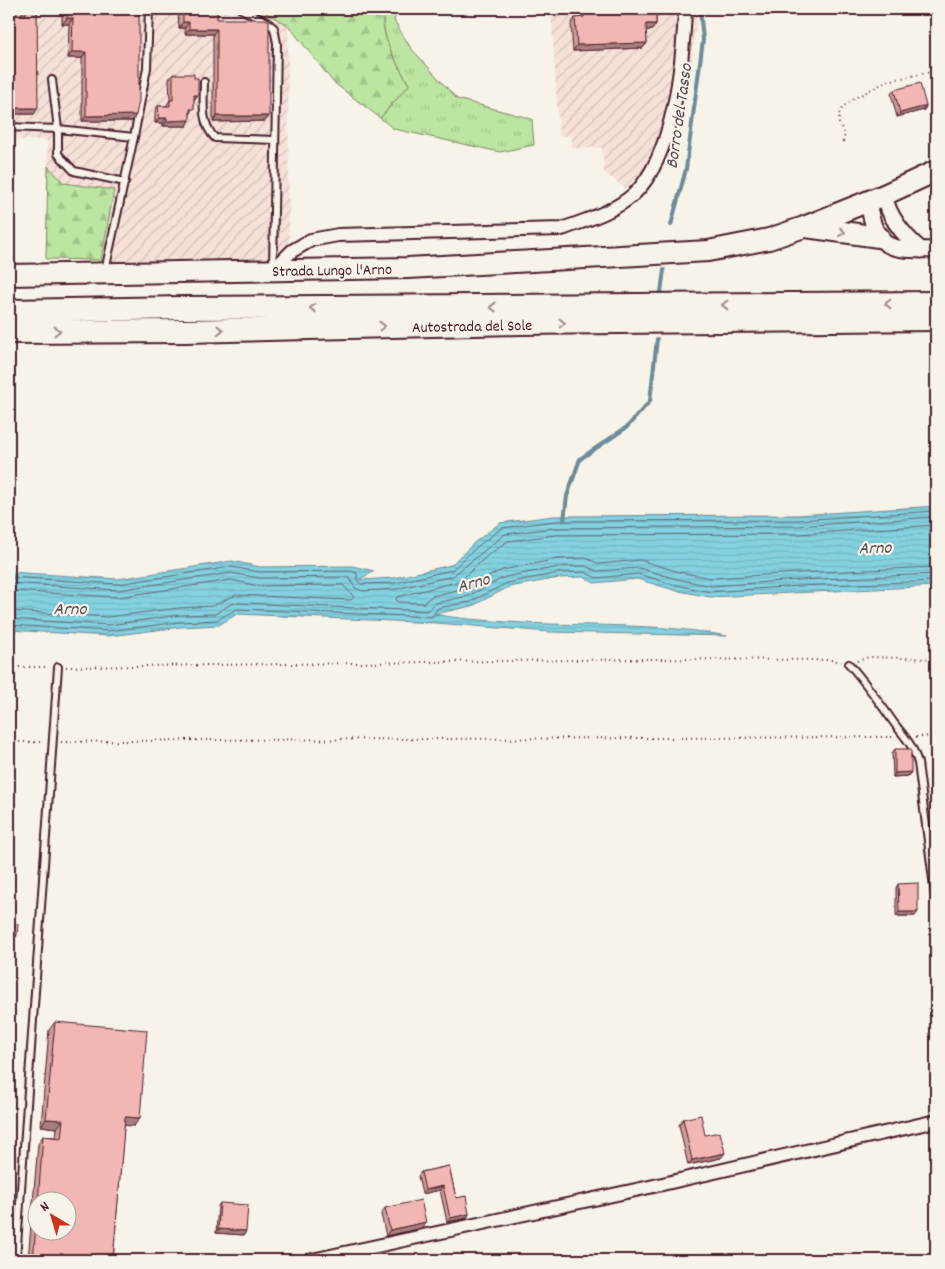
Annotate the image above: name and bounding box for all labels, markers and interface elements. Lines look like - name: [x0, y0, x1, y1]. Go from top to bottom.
- water label: Borro del Tasso: [661, 61, 700, 170]
- one-way arrow: [838, 226, 846, 237]
- street label: Strada Lungo l'Arno: [272, 259, 392, 284]
- one-way arrow: [883, 299, 891, 309]
- one-way arrow: [721, 300, 728, 310]
- one-way arrow: [488, 302, 496, 312]
- one-way arrow: [308, 303, 316, 313]
- street label: Autostrada del Sole: [412, 315, 532, 340]
- one-way arrow: [559, 318, 567, 328]
- one-way arrow: [379, 321, 387, 332]
- one-way arrow: [216, 325, 224, 335]
- one-way arrow: [54, 326, 62, 336]
- water label: Arno: [858, 536, 893, 563]
- water label: Arno: [455, 568, 494, 601]
- water label: Arno: [54, 598, 87, 623]
- north arrow: [28, 1192, 78, 1242]
- text: N: [36, 1197, 54, 1217]

